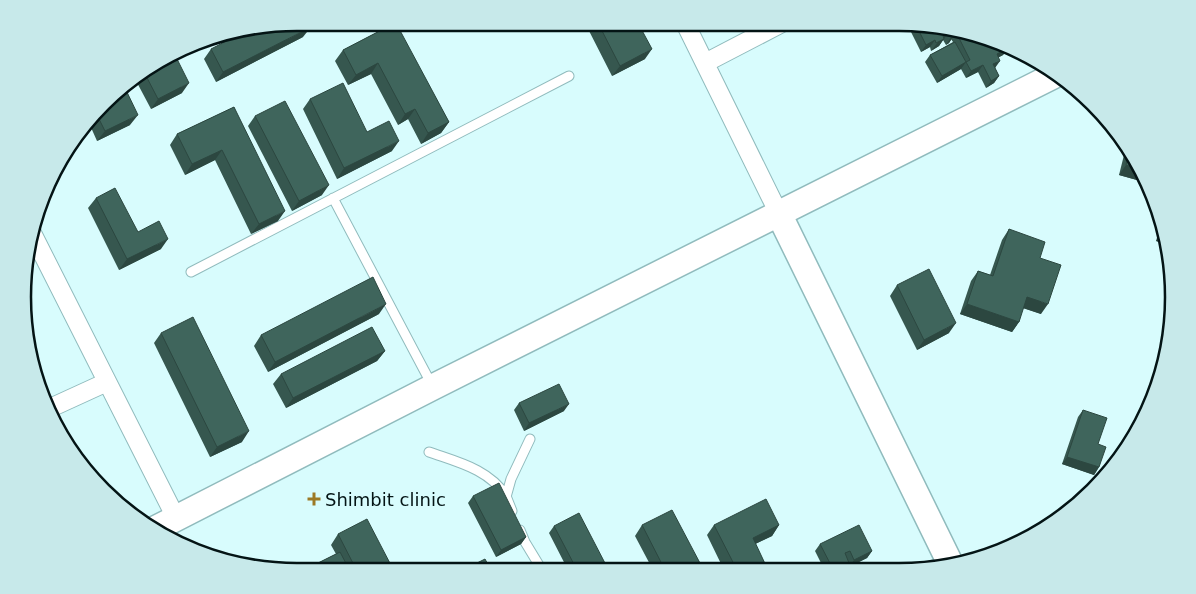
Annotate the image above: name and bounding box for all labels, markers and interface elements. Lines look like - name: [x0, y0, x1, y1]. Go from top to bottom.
- place label: Shimbit clinic: [325, 489, 446, 510]
- marker: Shimbit clinic: [307, 492, 321, 506]

